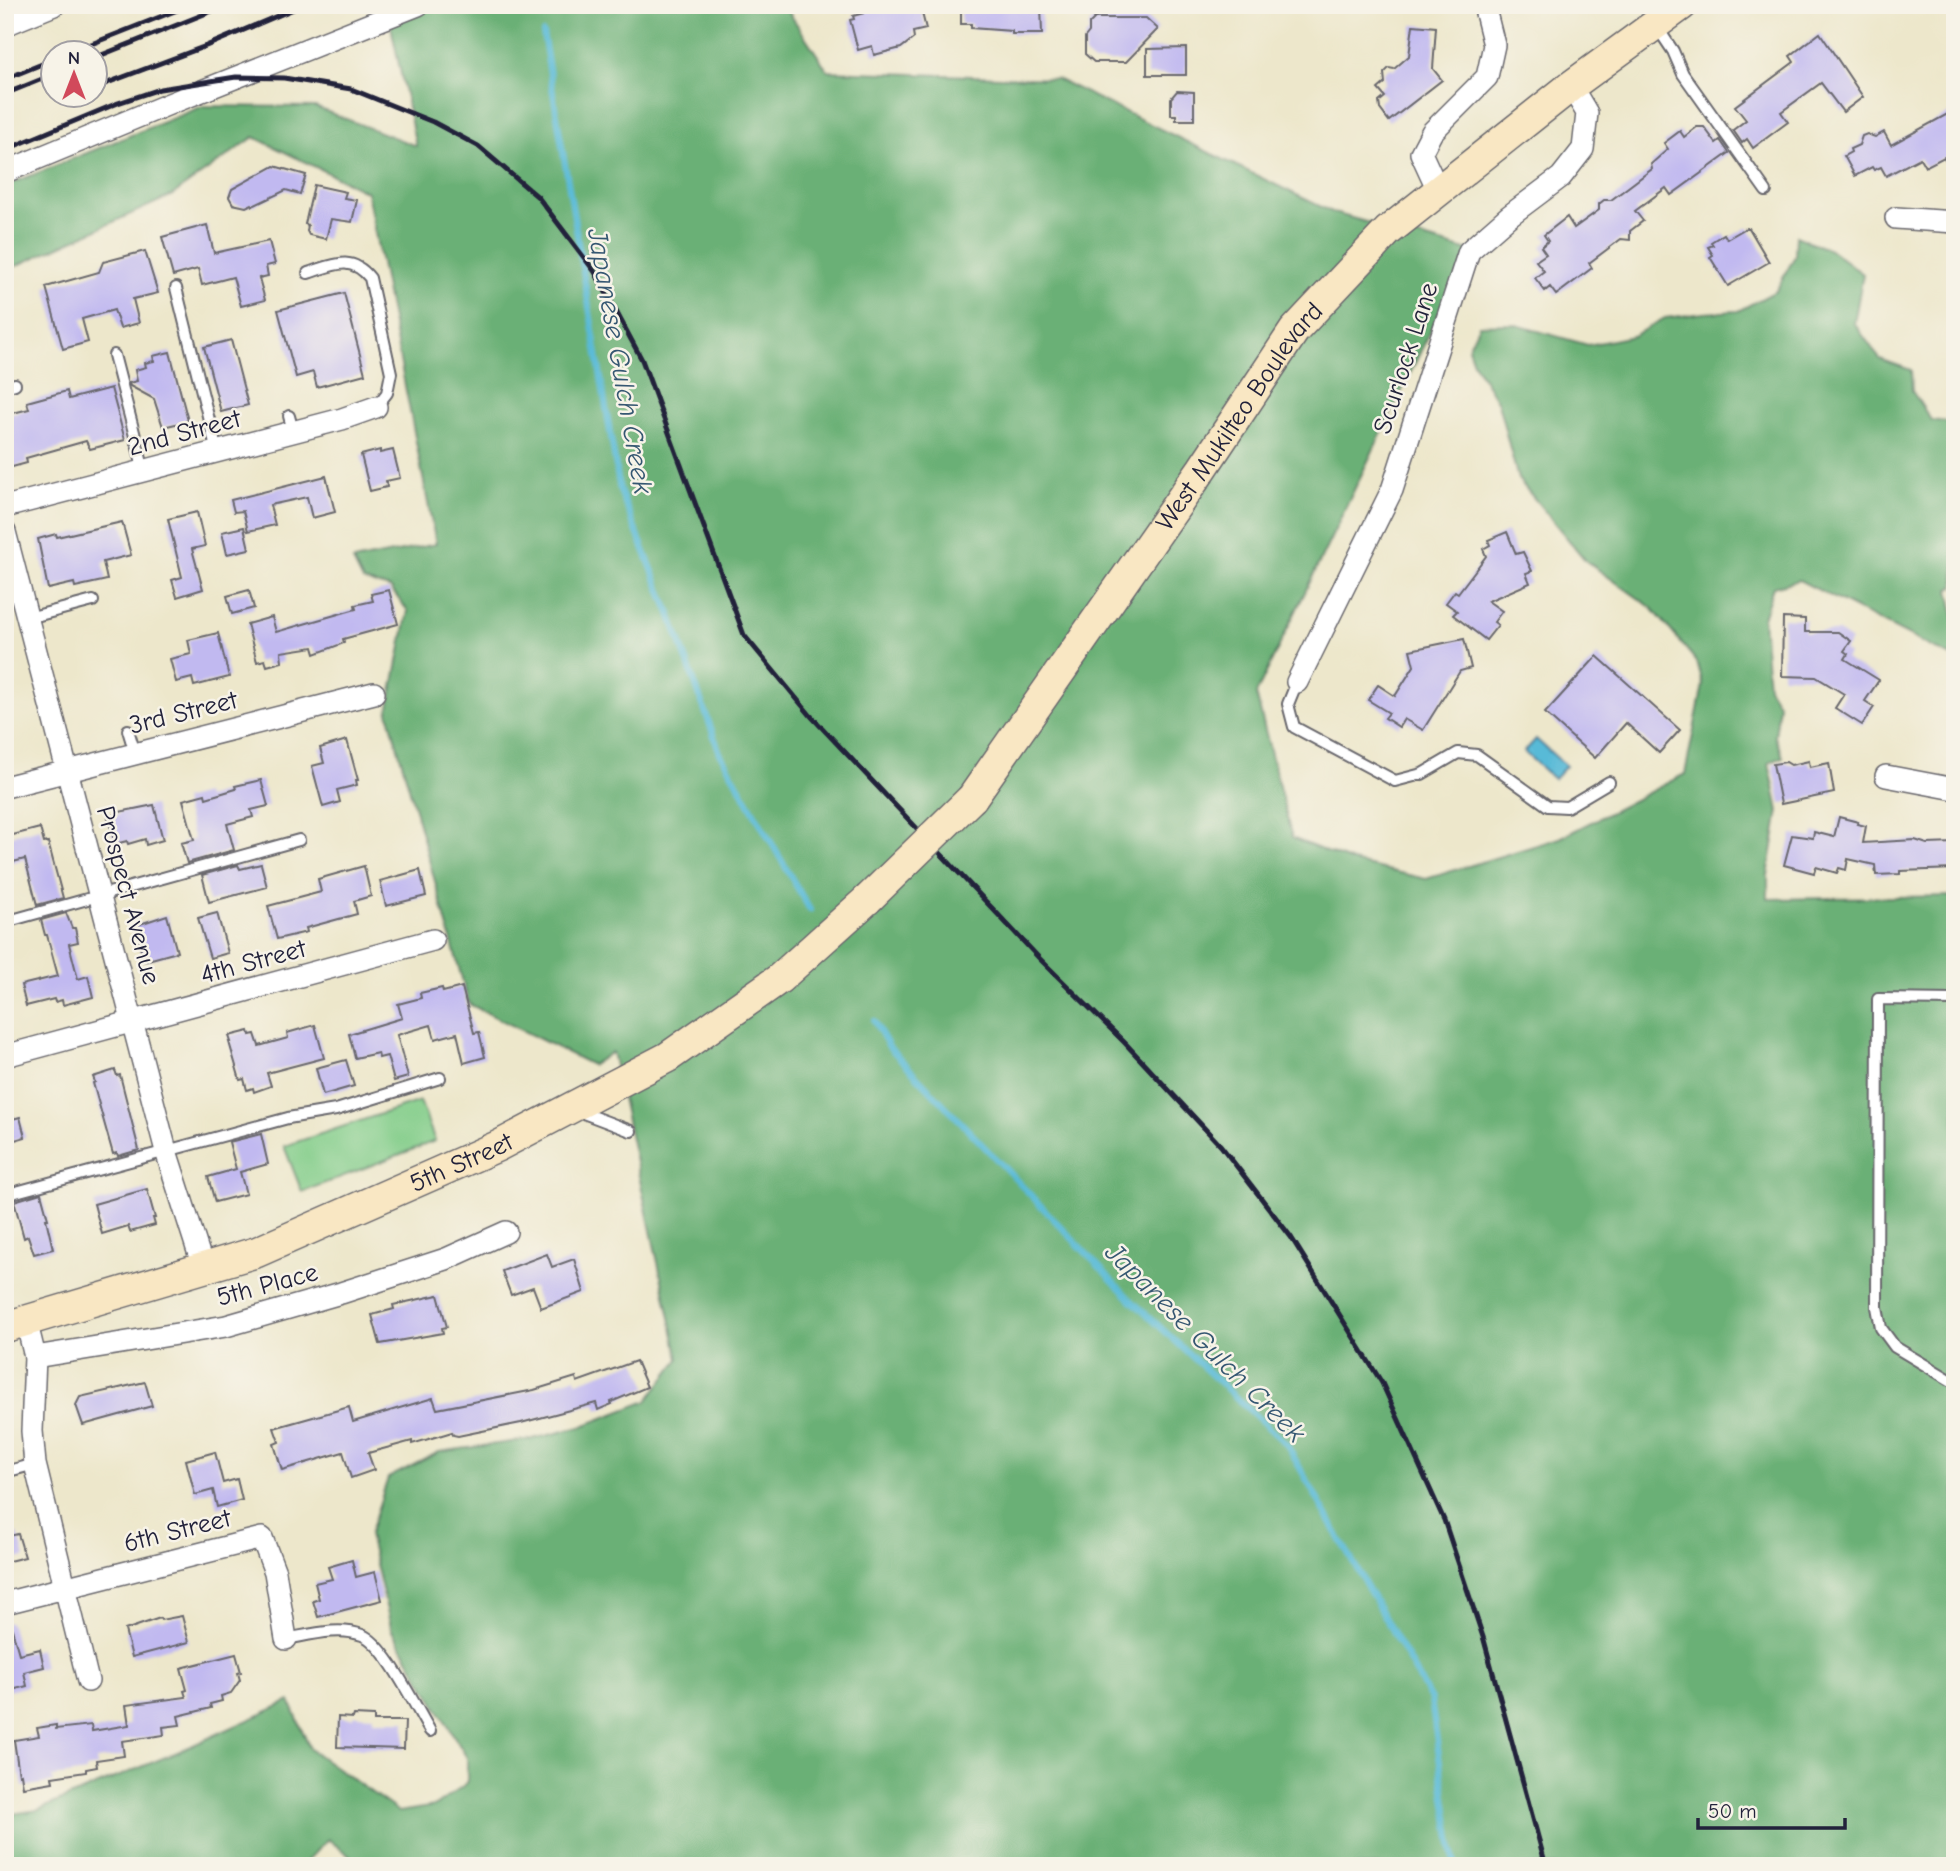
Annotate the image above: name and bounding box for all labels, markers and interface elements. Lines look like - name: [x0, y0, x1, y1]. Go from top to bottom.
- north arrow: [38, 38, 108, 108]
- text: N: [68, 47, 80, 69]
- water label: Japanese Gulch Creek: [581, 225, 659, 497]
- street label: Scurlock Lane: [1367, 279, 1444, 438]
- street label: West Mukilteo Boulevard: [1150, 296, 1329, 536]
- street label: 2nd Street: [125, 403, 245, 462]
- street label: 3rd Street: [126, 685, 242, 741]
- street label: Prospect Avenue: [90, 803, 166, 988]
- street label: 4th Street: [197, 933, 311, 990]
- street label: 5th Street: [406, 1126, 520, 1199]
- water label: Japanese Gulch Creek: [1098, 1236, 1312, 1449]
- street label: 5th Place: [213, 1257, 321, 1313]
- street label: 6th Street: [121, 1503, 235, 1559]
- scale bar: [1698, 1787, 1844, 1831]
- text: 50 m: [1708, 1799, 1757, 1823]

